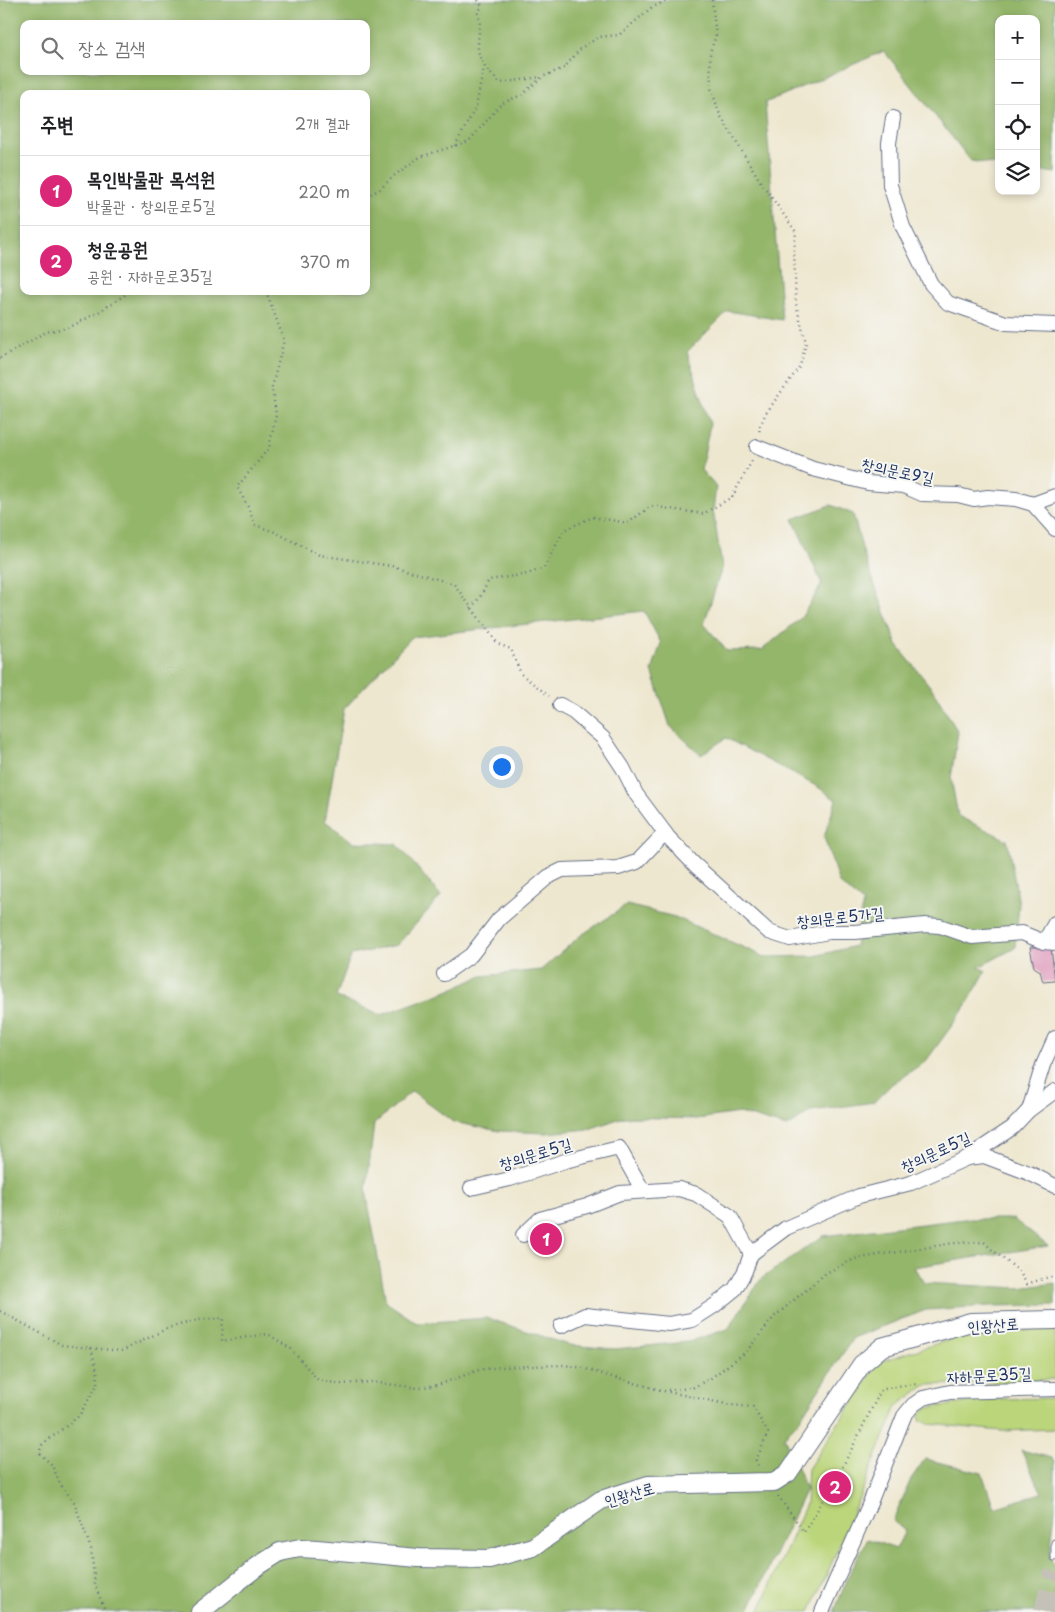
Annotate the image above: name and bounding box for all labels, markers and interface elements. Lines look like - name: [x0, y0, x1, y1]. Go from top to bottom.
- map controls: [995, 15, 1040, 195]
- button: +: [995, 15, 1040, 60]
- search box: [20, 20, 370, 75]
- text: 장소 검색: [78, 33, 145, 61]
- icon: search: [38, 34, 66, 62]
- button: −: [995, 60, 1040, 105]
- button: locate: [995, 105, 1040, 150]
- text: 주변: [40, 107, 74, 139]
- text: 2개 결과: [295, 111, 350, 135]
- button: layers: [995, 150, 1040, 195]
- text: 목인박물관 목석원: [87, 164, 215, 192]
- text: 1: [52, 179, 60, 203]
- text: 220 m: [299, 179, 350, 203]
- text: 박물관 · 창의문로5길: [87, 193, 215, 217]
- text: 청운공원: [87, 234, 148, 262]
- text: 2: [50, 249, 62, 273]
- text: 370 m: [300, 249, 350, 273]
- text: 공원 · 자하문로35길: [87, 263, 213, 287]
- street label: 창의문로9길: [859, 451, 937, 489]
- your location: [489, 754, 515, 780]
- street label: 창의문로5가길: [795, 899, 885, 933]
- street label: 창의문로5길: [896, 1124, 974, 1178]
- street label: 창의문로5길: [496, 1131, 574, 1175]
- pin: 1: [530, 1220, 562, 1258]
- street label: 인왕산로: [966, 1310, 1020, 1338]
- street label: 자하문로35길: [946, 1360, 1032, 1388]
- pin: 2: [819, 1468, 851, 1506]
- street label: 인왕산로: [601, 1474, 657, 1512]

